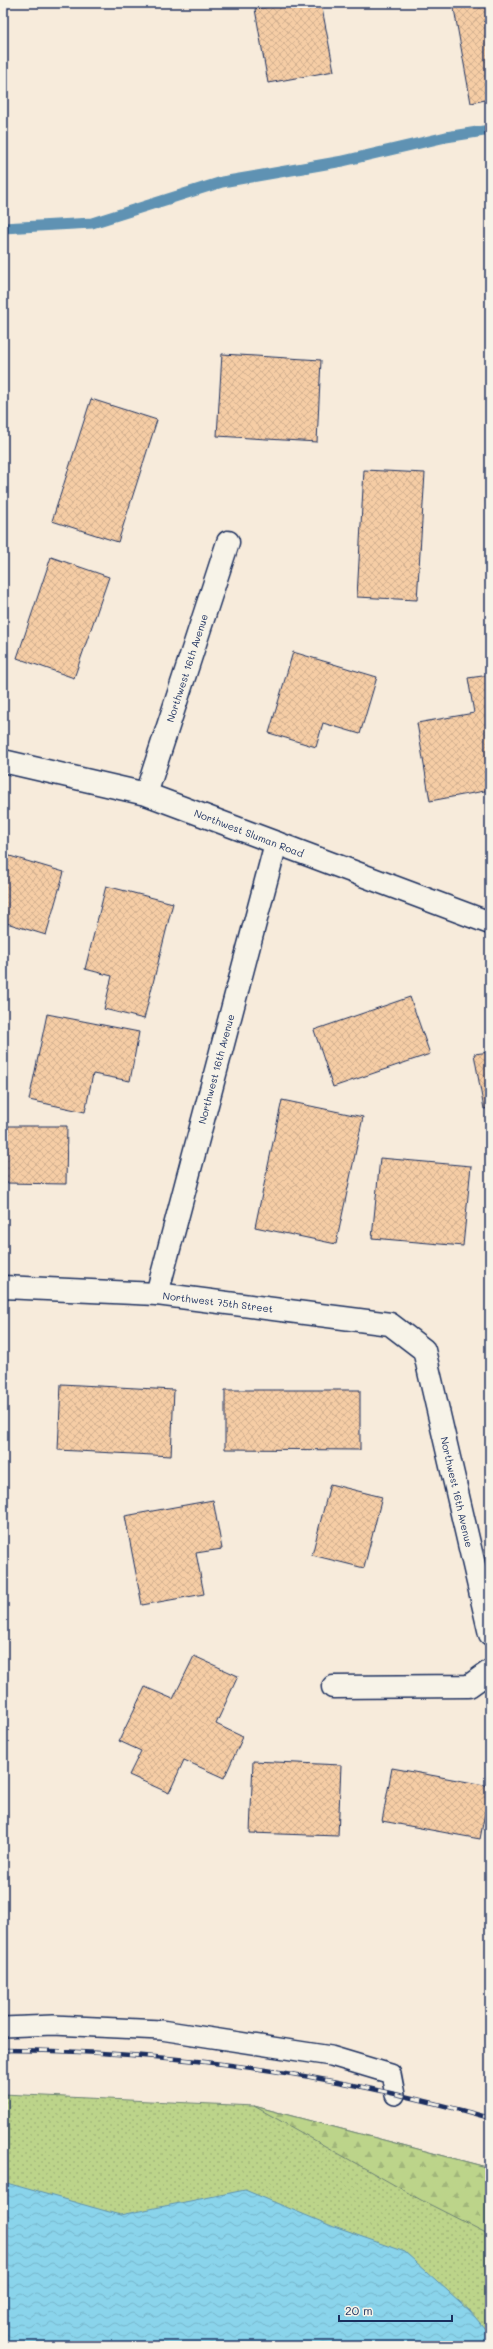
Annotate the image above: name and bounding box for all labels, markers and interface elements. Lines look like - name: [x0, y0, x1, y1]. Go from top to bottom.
- street label: Northwest 16th Avenue: [163, 612, 211, 724]
- street label: Northwest Sluman Road: [192, 806, 306, 860]
- street label: Northwest 16th Avenue: [195, 1013, 237, 1125]
- street label: Northwest 75th Street: [162, 1288, 274, 1316]
- street label: Northwest 16th Avenue: [437, 1435, 477, 1549]
- scale bar: [339, 2297, 452, 2323]
- text: 20 m: [345, 2302, 373, 2318]

